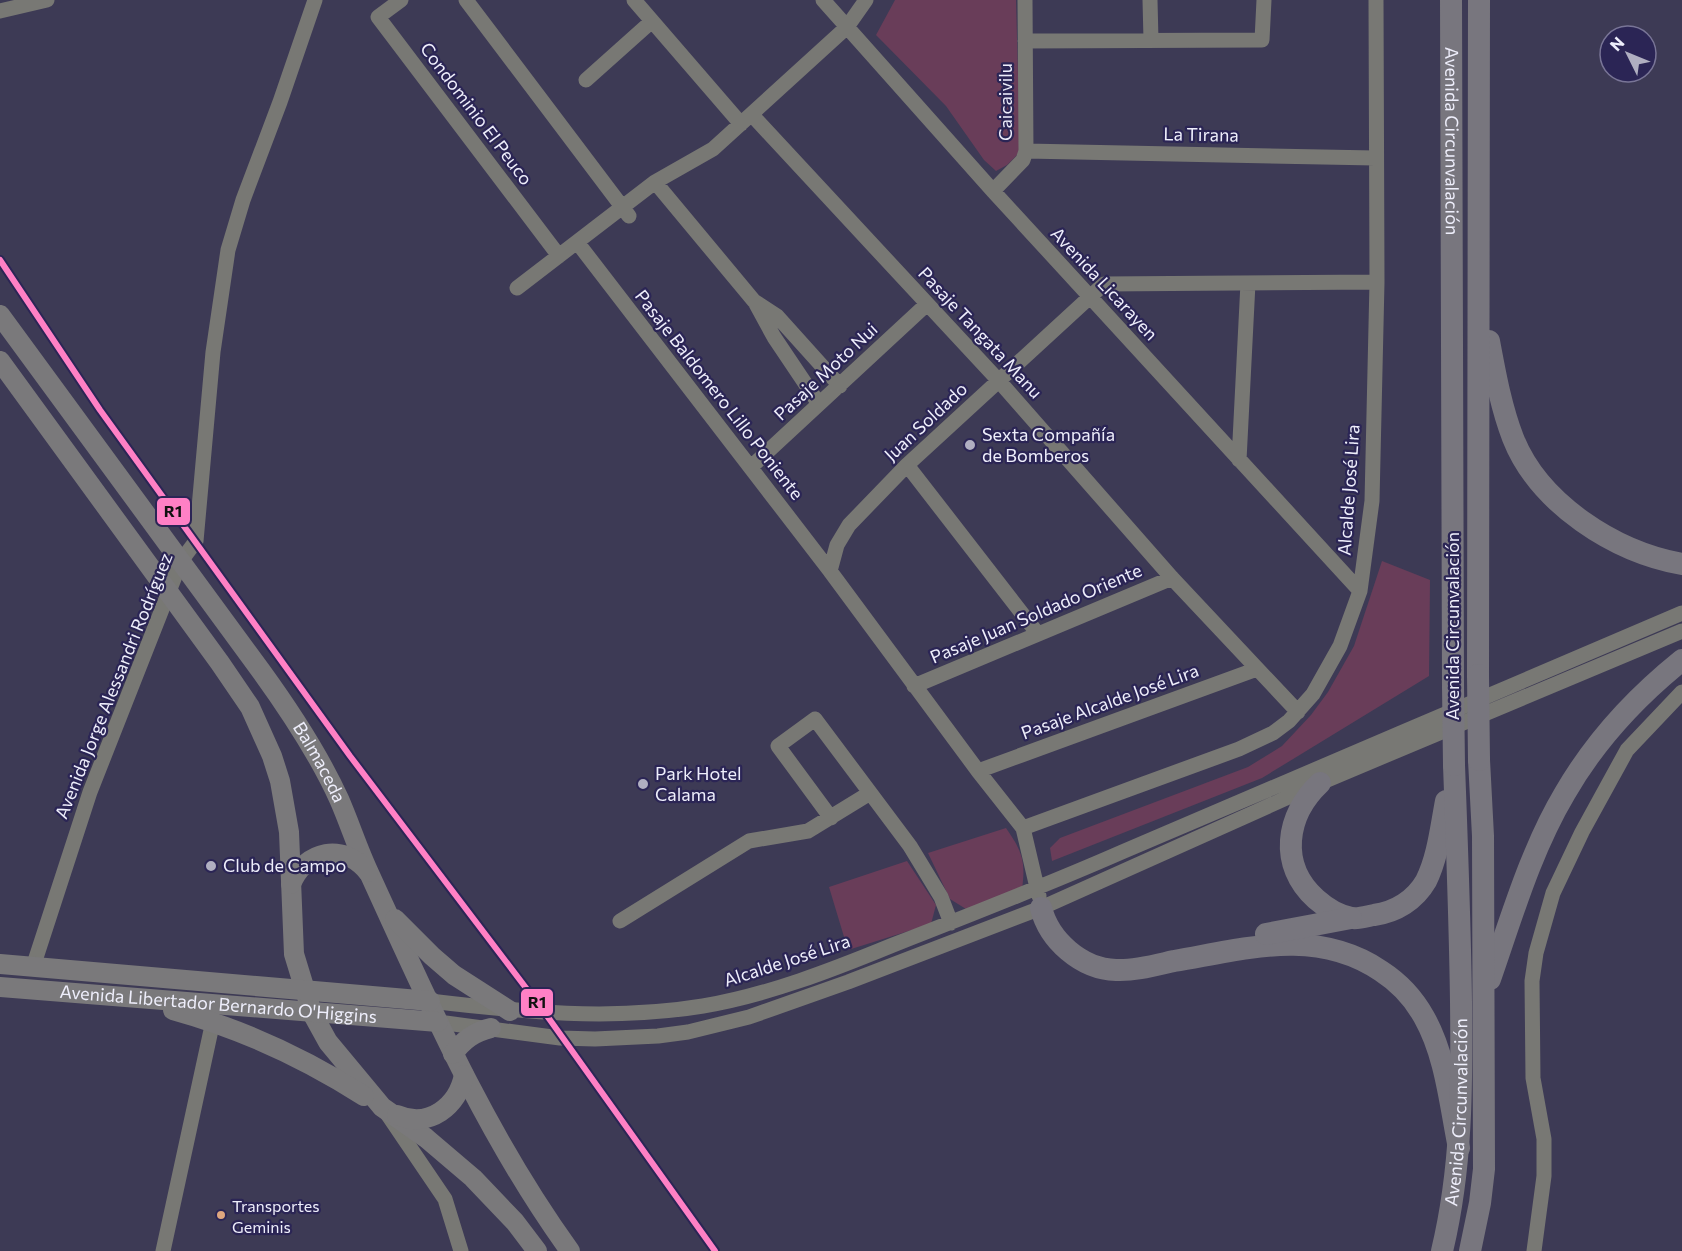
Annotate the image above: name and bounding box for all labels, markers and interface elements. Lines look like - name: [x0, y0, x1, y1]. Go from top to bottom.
- north arrow: [1598, 24, 1658, 84]
- text: N: [1606, 33, 1628, 54]
- street label: Condominio El Peuco: [416, 38, 538, 189]
- street label: Avenida Circunvalación: [1441, 47, 1464, 235]
- street label: Caicaivilu: [994, 63, 1016, 141]
- street label: La Tirana: [1163, 122, 1239, 146]
- street label: Avenida Licarayen: [1047, 222, 1163, 344]
- street label: Pasaje Tangata Manu: [914, 262, 1047, 403]
- street label: Pasaje Baldomero Lillo Poniente: [631, 285, 809, 504]
- street label: Pasaje Moto Nui: [769, 318, 882, 425]
- street label: Juan Soldado: [879, 377, 971, 465]
- place label: Sexta Compañía de Bomberos: [982, 423, 1115, 466]
- street label: Alcalde José Lira: [1332, 424, 1364, 556]
- marker: Sexta Compañía de Bomberos: [963, 438, 977, 452]
- line badge: R1: [156, 497, 191, 526]
- text: R1: [164, 501, 182, 520]
- street label: Avenida Circunvalación: [1441, 532, 1463, 720]
- street label: Avenida Jorge Alessandri Rodríguez: [49, 549, 177, 822]
- street label: Pasaje Juan Soldado Oriente: [927, 558, 1145, 668]
- street label: Pasaje Alcalde José Lira: [1018, 659, 1201, 743]
- street label: Balmaceda: [289, 717, 351, 806]
- place label: Park Hotel Calama: [655, 762, 742, 805]
- marker: Park Hotel Calama: [636, 777, 650, 791]
- place label: Club de Campo: [223, 854, 346, 876]
- marker: Club de Campo: [204, 859, 218, 873]
- street label: Alcalde José Lira: [721, 929, 853, 991]
- street label: Avenida Libertador Bernardo O'Higgins: [59, 980, 378, 1027]
- line badge: R1: [520, 988, 554, 1017]
- text: R1: [528, 992, 546, 1011]
- street label: Avenida Circunvalación: [1439, 1018, 1471, 1208]
- place label: Transportes Geminis: [232, 1196, 320, 1236]
- marker: Transportes Geminis: [215, 1209, 227, 1221]

